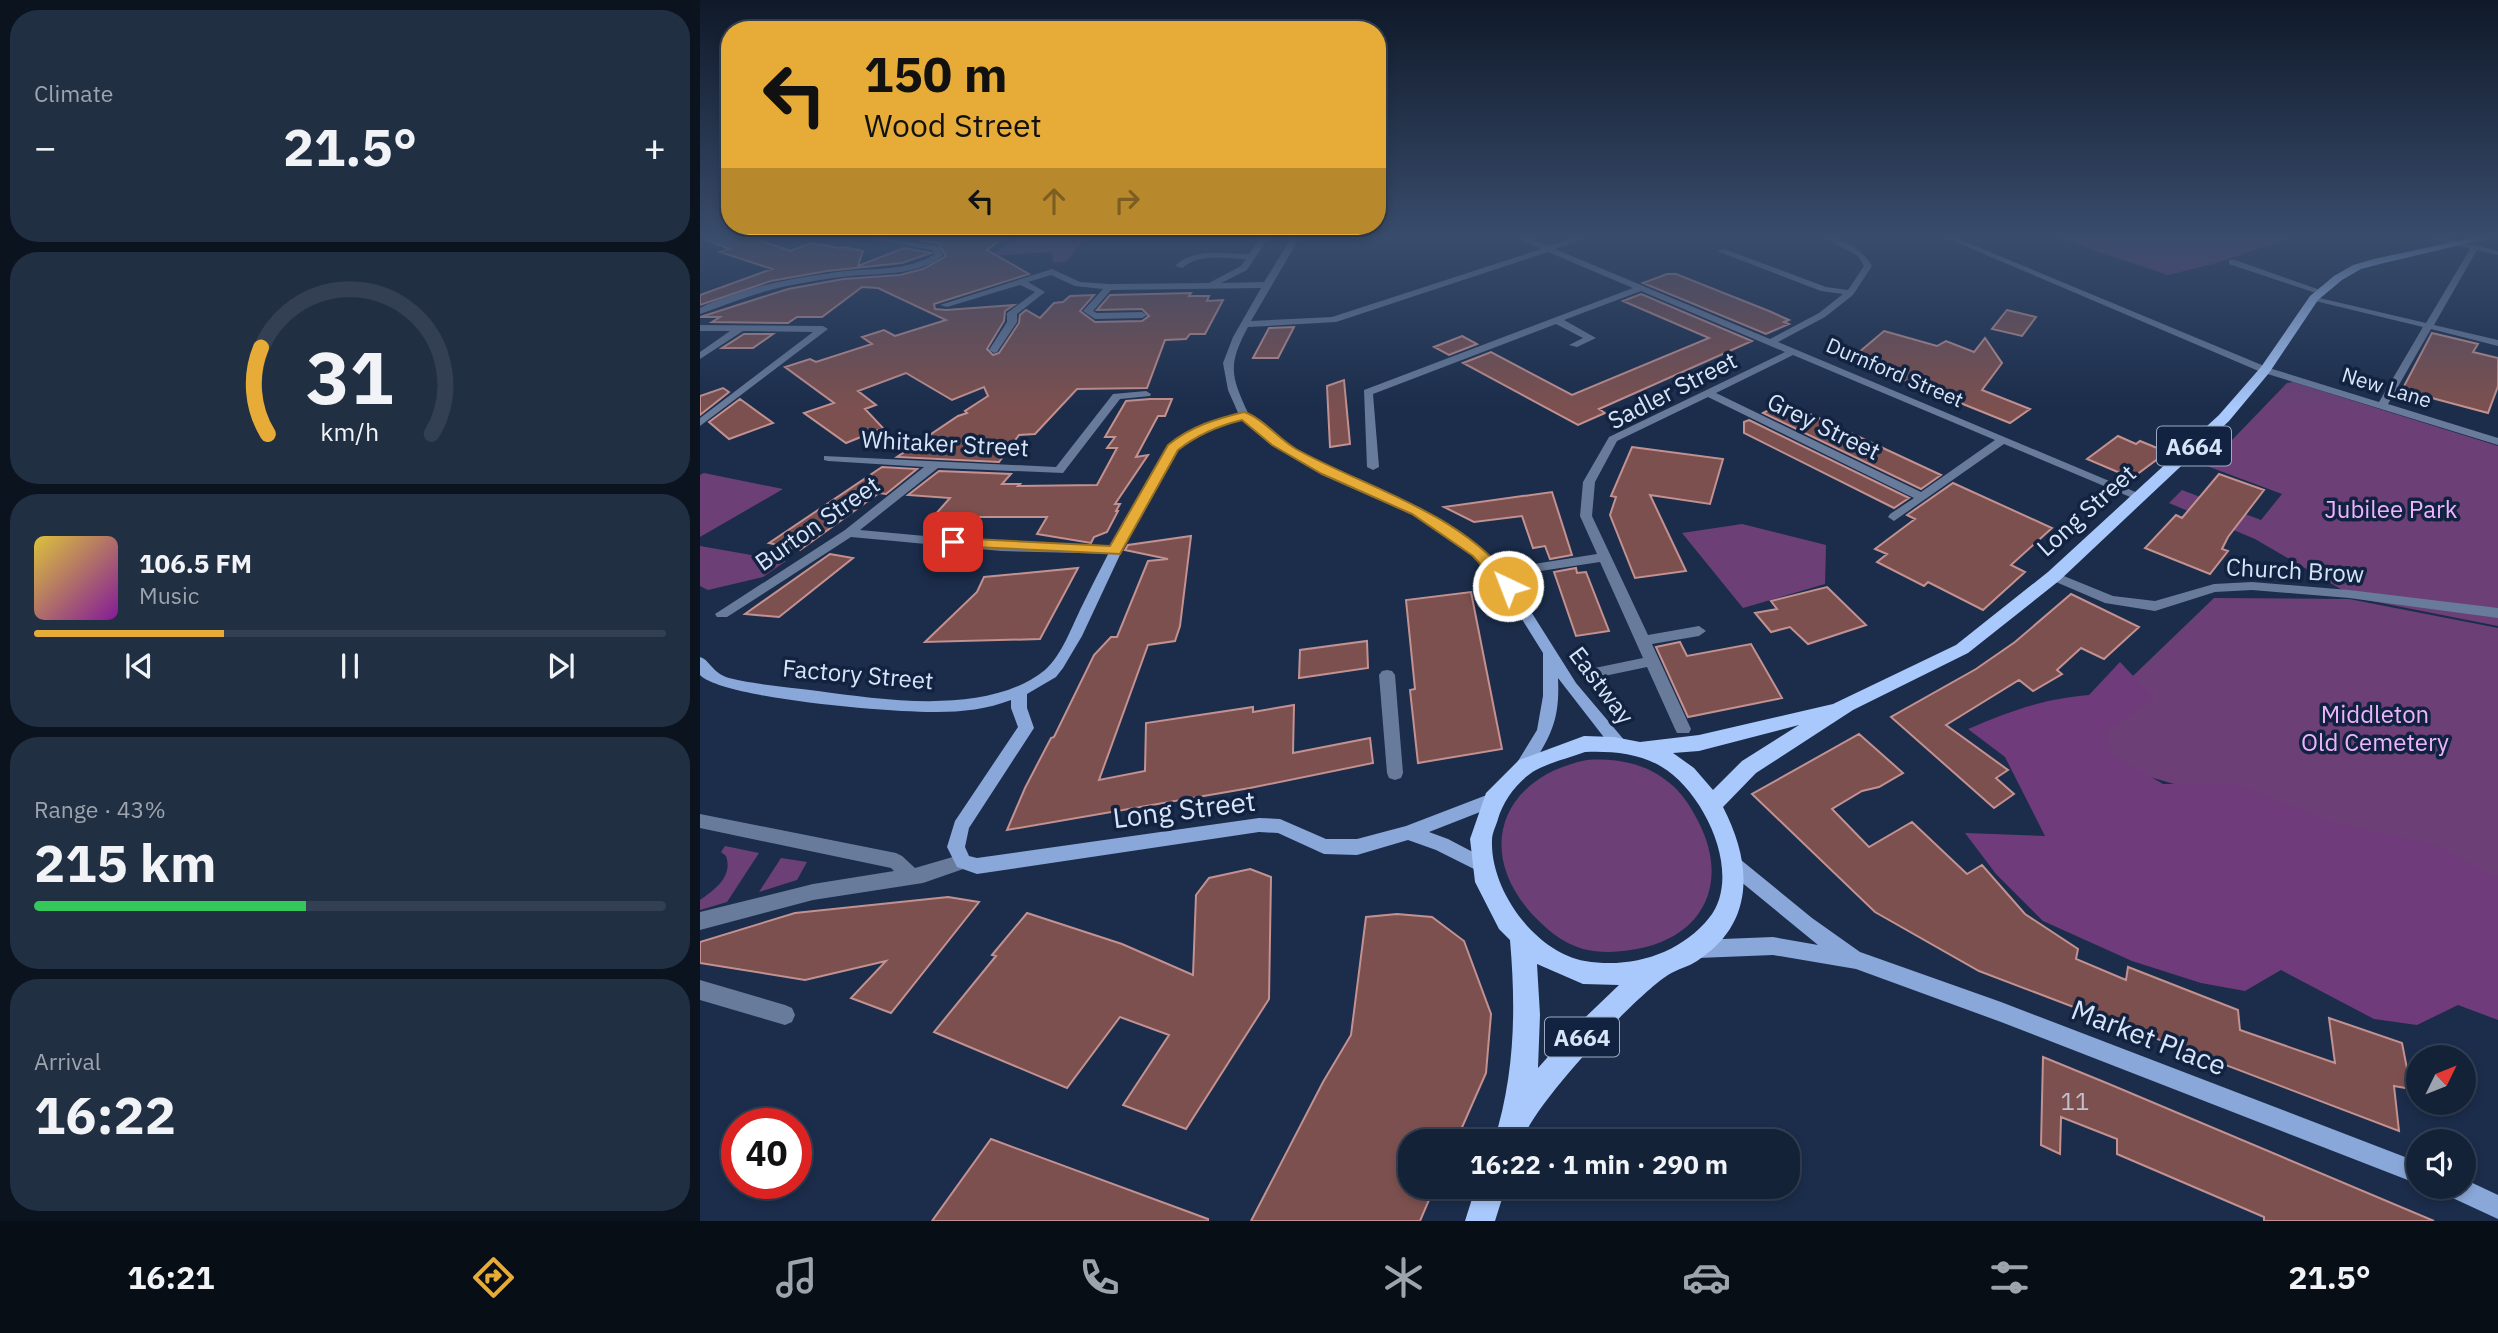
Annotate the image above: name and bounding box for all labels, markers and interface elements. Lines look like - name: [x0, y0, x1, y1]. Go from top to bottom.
- text: 150 m: [864, 42, 1008, 105]
- icon: left: [749, 49, 840, 140]
- text: Climate: [34, 78, 113, 108]
- text: Wood Street: [864, 104, 1042, 146]
- text: 21.5°: [283, 113, 417, 180]
- text: −: [34, 122, 57, 171]
- text: +: [643, 122, 666, 171]
- icon: left: [962, 182, 1000, 220]
- icon: ahead: [1035, 182, 1073, 220]
- icon: right: [1108, 182, 1146, 220]
- text: 31: [306, 330, 394, 425]
- street label: Durnford Street: [1822, 330, 1968, 414]
- street label: Sadler Street: [1602, 344, 1742, 436]
- street label: New Lane: [2339, 360, 2435, 414]
- street label: Grey Street: [1762, 385, 1886, 467]
- text: km/h: [321, 415, 379, 448]
- street label: Whitaker Street: [860, 423, 1030, 463]
- road number: A664: [2157, 426, 2231, 466]
- street label: Long Street: [2030, 457, 2142, 563]
- street label: Burton Street: [748, 468, 886, 578]
- park label: Jubilee Park: [2325, 493, 2458, 525]
- pin: [923, 512, 983, 572]
- icon: arrive: [934, 523, 972, 561]
- text: 106.5 FM: [139, 546, 252, 580]
- position arrow: [1471, 549, 1545, 623]
- street label: Church Brow: [2225, 550, 2365, 590]
- text: Music: [139, 580, 199, 610]
- street label: Eastway: [1562, 640, 1642, 730]
- icon: previous: [120, 647, 158, 685]
- icon: pause: [331, 647, 369, 685]
- icon: next: [542, 647, 580, 685]
- street label: Factory Street: [781, 651, 935, 697]
- park label: Middleton Old Cemetery: [2301, 698, 2449, 758]
- street label: Long Street: [1111, 782, 1257, 836]
- text: Range · 43%: [34, 794, 166, 824]
- text: 215 km: [34, 829, 216, 896]
- street label: Market Place: [2066, 991, 2232, 1083]
- road number: A664: [1545, 1018, 1619, 1056]
- north arrow: [2406, 1045, 2476, 1115]
- map controls: [2406, 1045, 2476, 1199]
- text: Arrival: [34, 1046, 101, 1076]
- text: 16:22: [34, 1081, 176, 1148]
- house number: 11: [2061, 1085, 2089, 1117]
- speed limit sign: 40: [721, 1108, 812, 1199]
- button: sound: [2406, 1129, 2476, 1199]
- text: 16:22 · 1 min · 290 m: [1470, 1147, 1728, 1181]
- icon: directions: [469, 1253, 518, 1302]
- icon: music: [772, 1253, 821, 1302]
- icon: phone: [1075, 1253, 1124, 1302]
- icon: climate: [1379, 1253, 1428, 1302]
- icon: car: [1682, 1253, 1731, 1302]
- icon: filters: [1985, 1253, 2034, 1302]
- text: 16:21: [127, 1256, 215, 1298]
- text: 21.5°: [2288, 1256, 2371, 1298]

